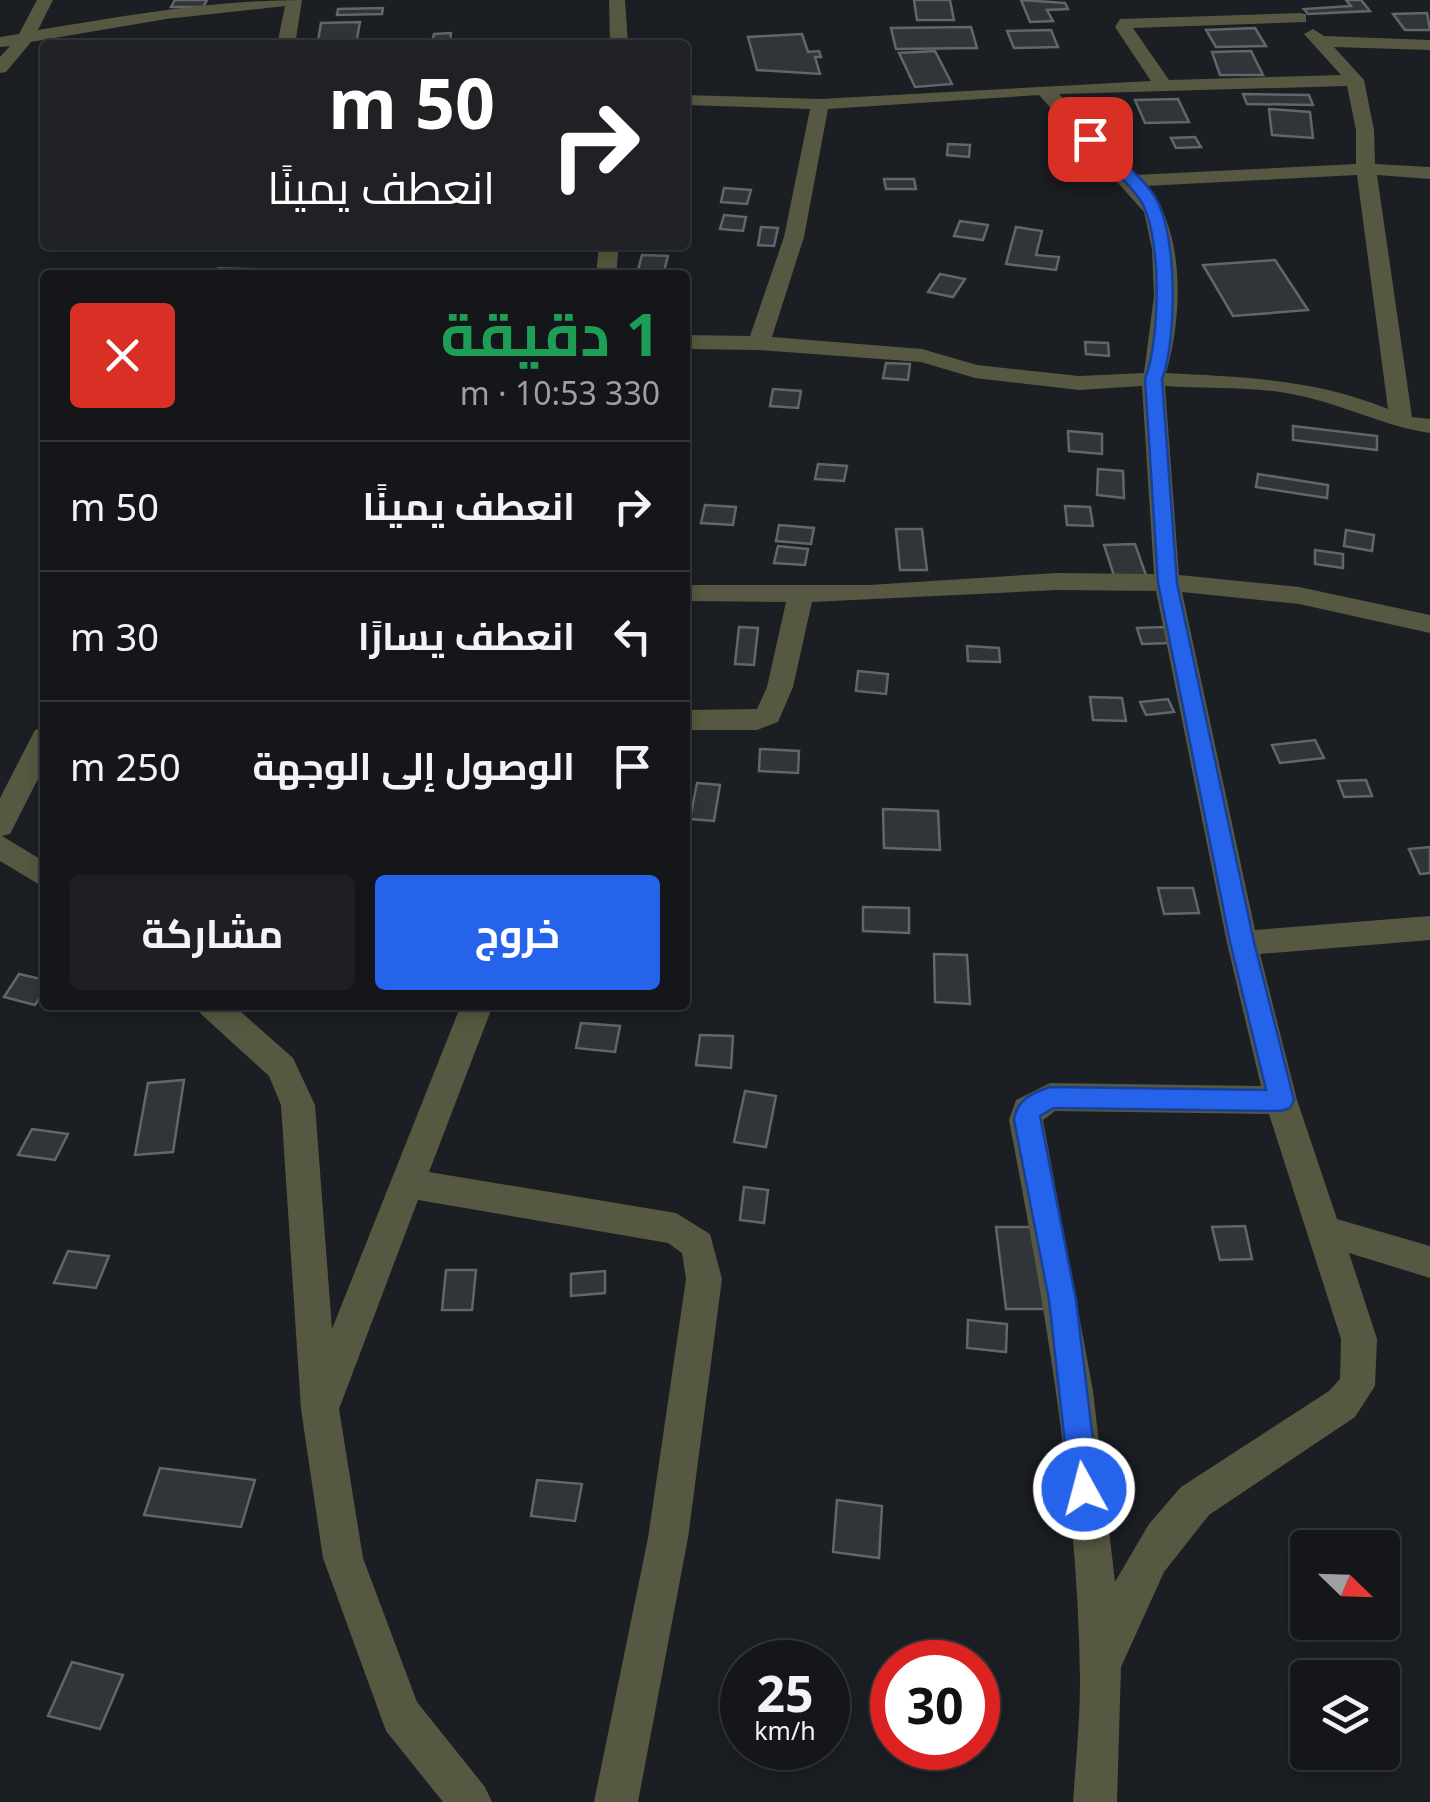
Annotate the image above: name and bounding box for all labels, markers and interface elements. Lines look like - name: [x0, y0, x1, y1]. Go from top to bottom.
- text: 50 m: [328, 54, 495, 150]
- icon: right: [530, 80, 660, 210]
- pin: [1048, 97, 1133, 182]
- icon: arrive: [1063, 112, 1118, 167]
- text: انعطف يمينًا: [267, 156, 495, 217]
- text: 1 دقيقة: [440, 292, 660, 374]
- button: close: [70, 303, 175, 408]
- text: 330 m · 10:53: [460, 371, 660, 414]
- text: انعطف يمينًا: [363, 479, 575, 531]
- icon: right: [605, 479, 660, 534]
- text: 50 m: [70, 480, 159, 532]
- text: انعطف يسارًا: [358, 609, 575, 661]
- icon: left: [605, 609, 660, 664]
- text: 30 m: [70, 610, 159, 662]
- text: الوصول إلى الوجهة: [252, 739, 575, 791]
- icon: arrive: [605, 739, 660, 794]
- text: 250 m: [70, 740, 181, 792]
- button: مشاركة: [70, 875, 355, 990]
- button: خروج: [375, 875, 660, 990]
- position arrow: [1032, 1437, 1136, 1541]
- north arrow: [1290, 1530, 1400, 1640]
- map controls: [1290, 1530, 1400, 1770]
- speed limit sign: 30: [870, 1640, 1000, 1770]
- text: 25: [756, 1659, 814, 1727]
- button: layers: [1290, 1660, 1400, 1770]
- text: km/h: [754, 1713, 816, 1747]

